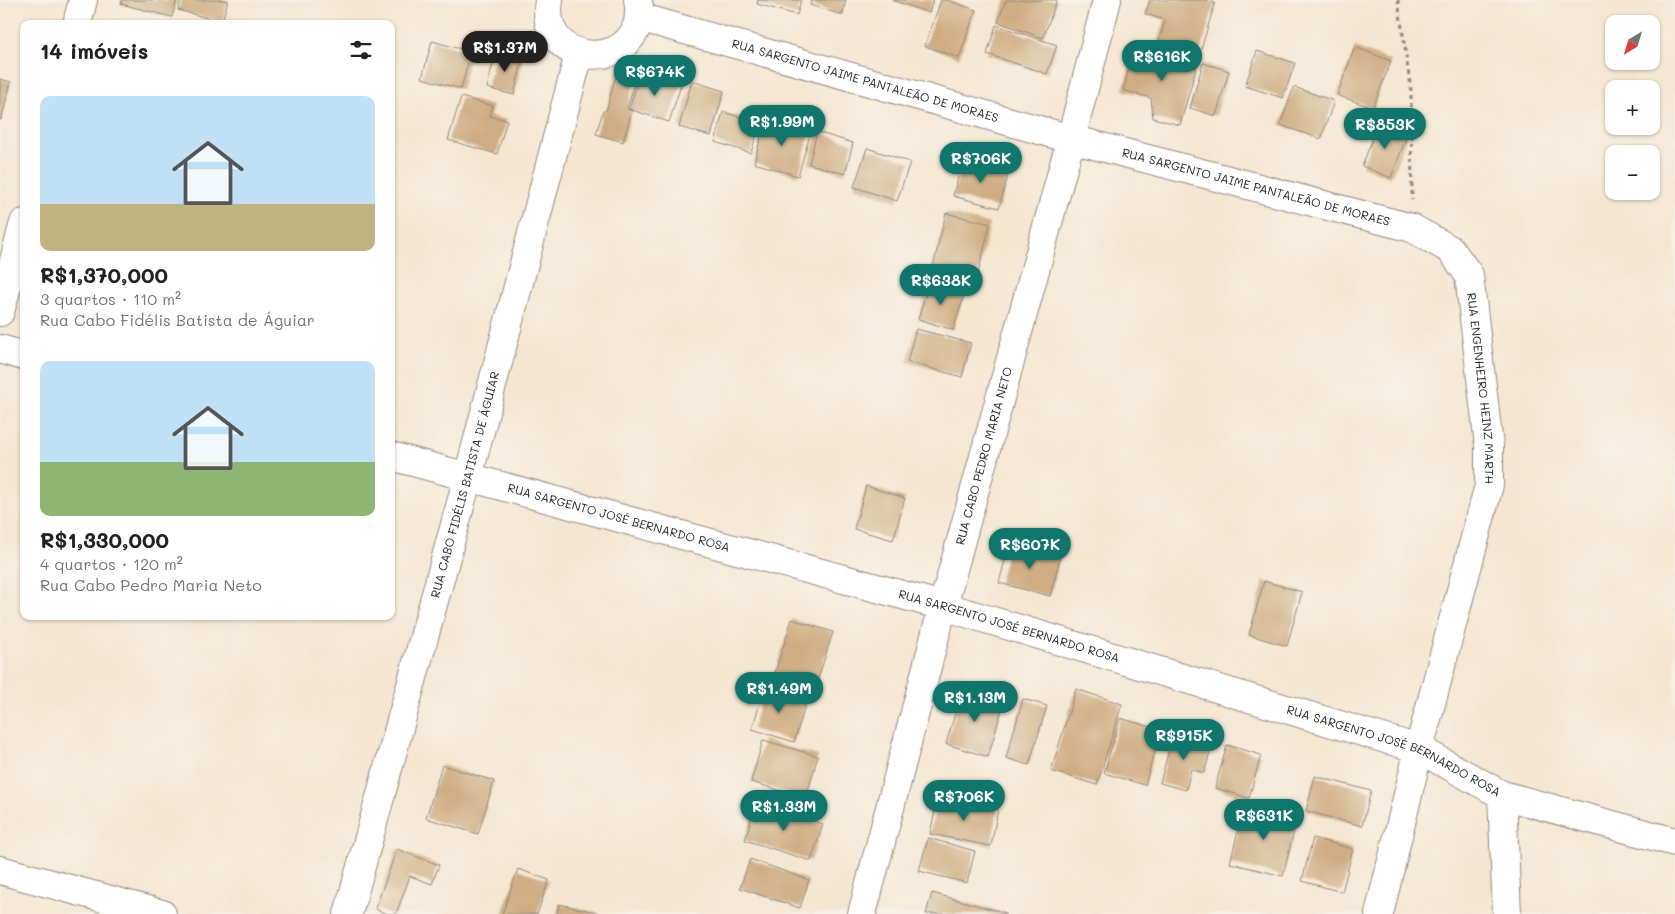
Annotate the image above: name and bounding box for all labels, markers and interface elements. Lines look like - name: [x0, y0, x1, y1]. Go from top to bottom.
- north arrow: [1605, 15, 1660, 70]
- map controls: [1605, 15, 1660, 200]
- pin: R$1.37M: [459, 30, 551, 73]
- street label: RUA SARGENTO JAIME PANTALEÃO DE MORAES: [730, 35, 1001, 125]
- icon: filters: [347, 36, 375, 64]
- text: R$1.37M: [473, 36, 537, 57]
- text: 14 imóveis: [40, 37, 148, 64]
- pin: R$616K: [1121, 39, 1203, 82]
- text: R$616K: [1133, 45, 1191, 66]
- pin: R$674K: [614, 54, 696, 97]
- text: R$674K: [625, 60, 685, 81]
- button: +: [1605, 80, 1660, 135]
- pin: R$1.99M: [736, 104, 828, 147]
- pin: R$853K: [1344, 108, 1426, 150]
- text: R$1.99M: [749, 110, 815, 131]
- text: R$853K: [1355, 113, 1415, 134]
- icon: home: [163, 128, 253, 218]
- pin: R$706K: [940, 142, 1022, 184]
- street label: RUA SARGENTO JAIME PANTALEÃO DE MORAES: [1120, 144, 1392, 229]
- button: −: [1605, 145, 1660, 200]
- text: R$706K: [951, 147, 1011, 168]
- text: R$1,370,000: [40, 261, 168, 288]
- pin: R$638K: [900, 264, 982, 306]
- text: R$638K: [911, 269, 971, 290]
- text: 3 quartos · 110 m²: [40, 288, 181, 309]
- street label: RUA ENGENHEIRO HEINZ MARTH: [1464, 292, 1498, 484]
- text: Rua Cabo Fidélis Batista de Águiar: [40, 309, 315, 330]
- street label: RUA CABO PEDRO MARIA NETO: [951, 365, 1015, 547]
- street label: RUA CABO FIDÉLIS BATISTA DE ÁGUIAR: [426, 370, 502, 599]
- icon: home: [163, 393, 253, 483]
- street label: RUA SARGENTO JOSÉ BERNARDO ROSA: [506, 479, 732, 555]
- text: R$1,330,000: [40, 526, 169, 553]
- pin: R$607K: [989, 528, 1071, 570]
- text: R$607K: [1000, 533, 1060, 554]
- text: 4 quartos · 120 m²: [40, 553, 183, 574]
- text: Rua Cabo Pedro Maria Neto: [40, 574, 262, 595]
- street label: RUA SARGENTO JOSÉ BERNARDO ROSA: [897, 585, 1122, 666]
- pin: R$1.49M: [733, 672, 825, 714]
- text: R$1.49M: [746, 677, 812, 698]
- pin: R$1.13M: [929, 680, 1021, 723]
- text: R$1.13M: [944, 686, 1006, 707]
- street label: RUA SARGENTO JOSÉ BERNARDO ROSA: [1285, 701, 1504, 800]
- pin: R$915K: [1143, 718, 1225, 761]
- text: R$915K: [1155, 724, 1213, 745]
- pin: R$706K: [923, 780, 1005, 822]
- text: R$706K: [934, 785, 994, 806]
- pin: R$1.33M: [738, 790, 830, 832]
- text: R$1.33M: [751, 795, 817, 816]
- pin: R$631K: [1223, 798, 1305, 841]
- text: R$631K: [1235, 804, 1293, 825]

